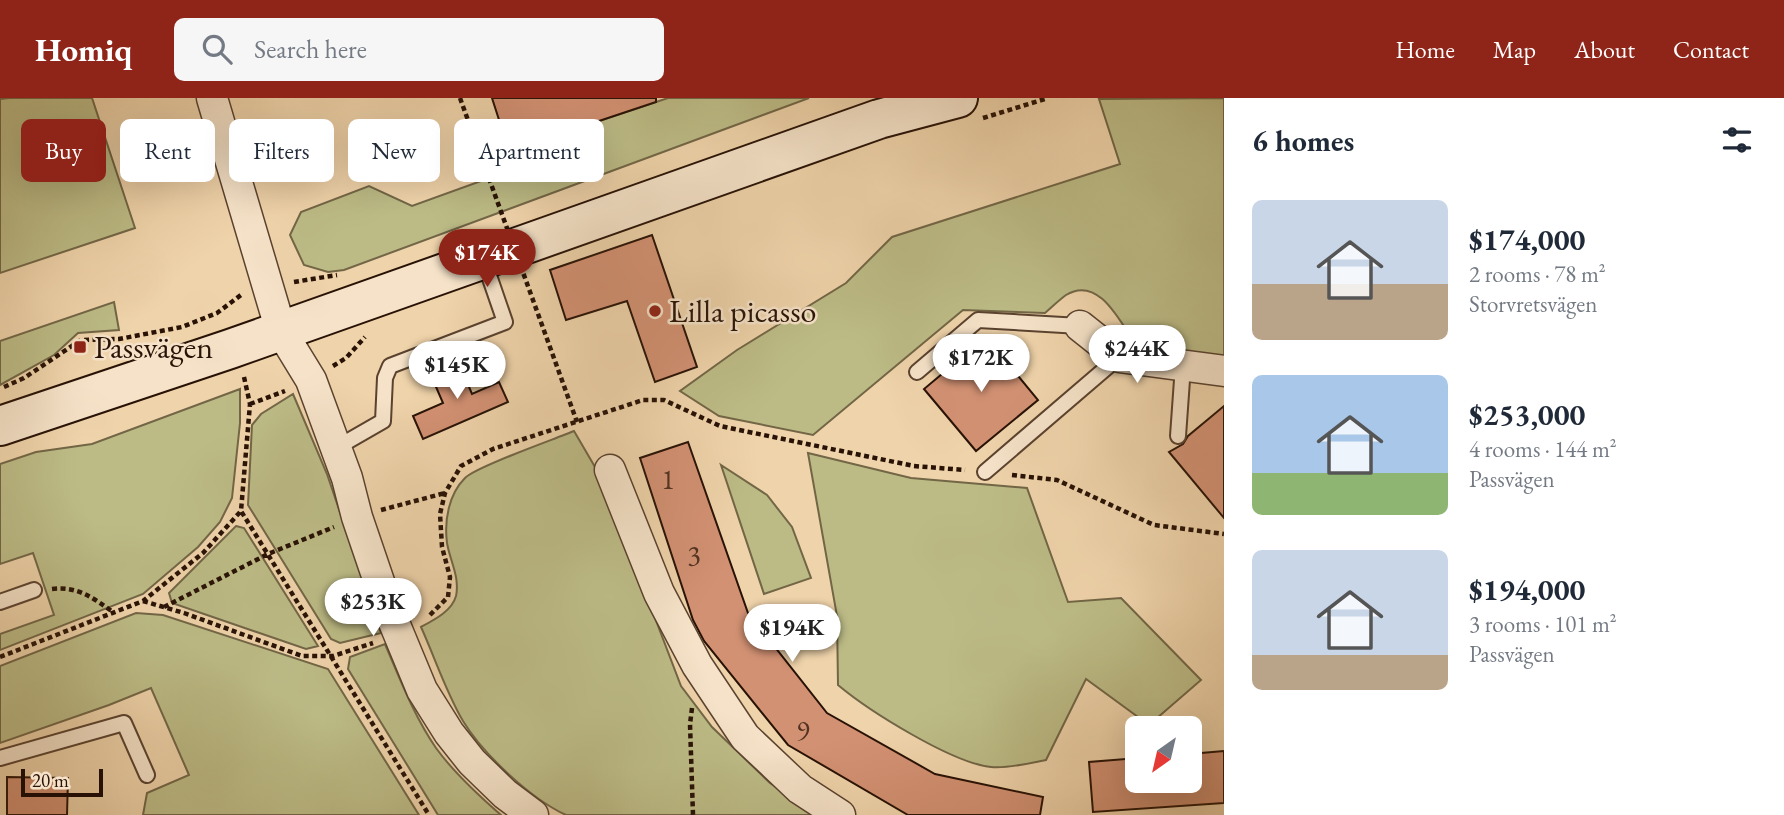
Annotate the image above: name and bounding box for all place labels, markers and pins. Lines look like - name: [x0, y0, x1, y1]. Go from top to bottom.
- pin: $174K: [438, 230, 536, 289]
- place label: Lilla picasso: [669, 290, 816, 332]
- marker: Lilla picasso: [647, 303, 663, 319]
- place label: Passvägen: [94, 326, 213, 368]
- pin: $244K: [1088, 326, 1186, 385]
- pin: $172K: [932, 334, 1030, 394]
- marker: Passvägen: [72, 339, 88, 355]
- pin: $145K: [408, 342, 506, 401]
- pin: $253K: [324, 578, 422, 638]
- pin: $194K: [743, 604, 841, 664]

